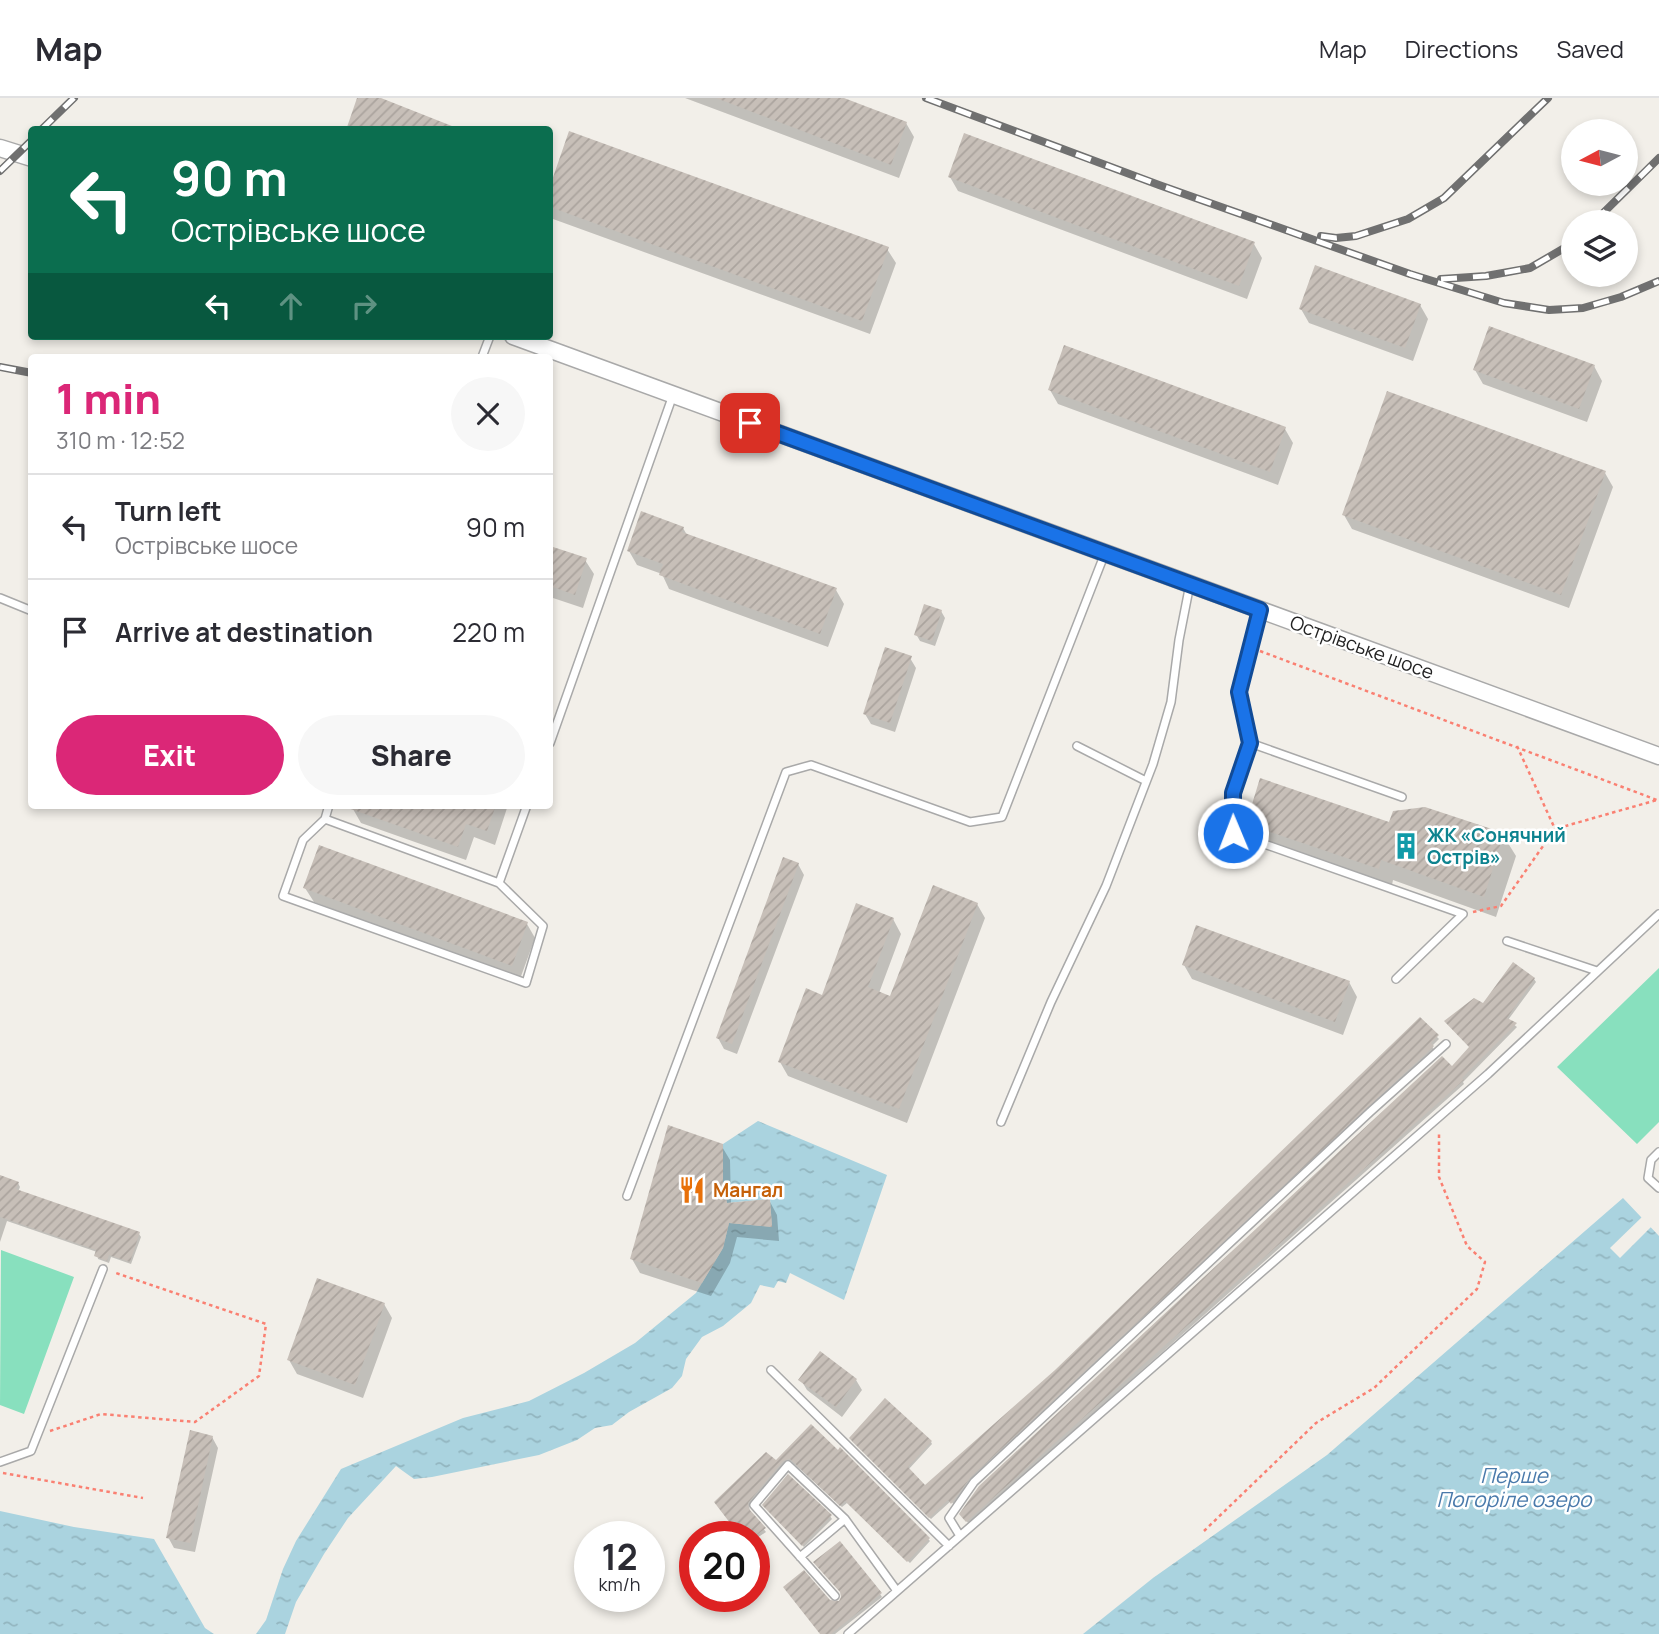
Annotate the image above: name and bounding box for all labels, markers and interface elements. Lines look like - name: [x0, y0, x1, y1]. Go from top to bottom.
- text: Map: [35, 26, 103, 71]
- text: Map: [1319, 32, 1367, 65]
- text: Directions: [1405, 32, 1518, 65]
- text: Saved: [1556, 32, 1624, 65]
- north arrow: [1561, 119, 1638, 196]
- map controls: [1561, 119, 1638, 287]
- text: 90 m: [171, 144, 288, 211]
- icon: left: [56, 154, 147, 245]
- text: Острівське шосе: [171, 208, 426, 252]
- button: layers: [1561, 210, 1638, 287]
- icon: left: [199, 287, 237, 325]
- icon: ahead: [272, 287, 310, 325]
- icon: right: [345, 287, 383, 325]
- text: 1 min: [56, 369, 161, 427]
- button: close: [451, 377, 525, 451]
- pin: [720, 393, 780, 453]
- icon: arrive: [731, 404, 769, 442]
- text: 310 m · 12:52: [56, 424, 185, 456]
- text: Turn left: [115, 493, 222, 529]
- icon: left: [56, 508, 94, 546]
- text: 90 m: [466, 509, 525, 545]
- text: Острівське шосе: [115, 529, 298, 561]
- street label: Острівське шосе: [1286, 609, 1438, 685]
- icon: arrive: [56, 613, 94, 651]
- text: Arrive at destination: [115, 614, 373, 650]
- text: 220 m: [452, 614, 525, 650]
- button: Exit: [56, 715, 284, 795]
- button: Share: [298, 715, 525, 795]
- position arrow: [1196, 796, 1270, 870]
- place label: ЖК «Сонячний Острів»: [1427, 822, 1566, 870]
- building icon: ЖК «Сонячний Острів»: [1391, 831, 1421, 861]
- restaurant icon: Мангал: [677, 1175, 707, 1205]
- place label: Мангал: [713, 1177, 783, 1203]
- water label: Перше Погоріле озеро: [1437, 1461, 1593, 1513]
- speed limit sign: 20: [679, 1521, 770, 1612]
- text: 12: [601, 1533, 638, 1581]
- text: km/h: [599, 1572, 640, 1596]

